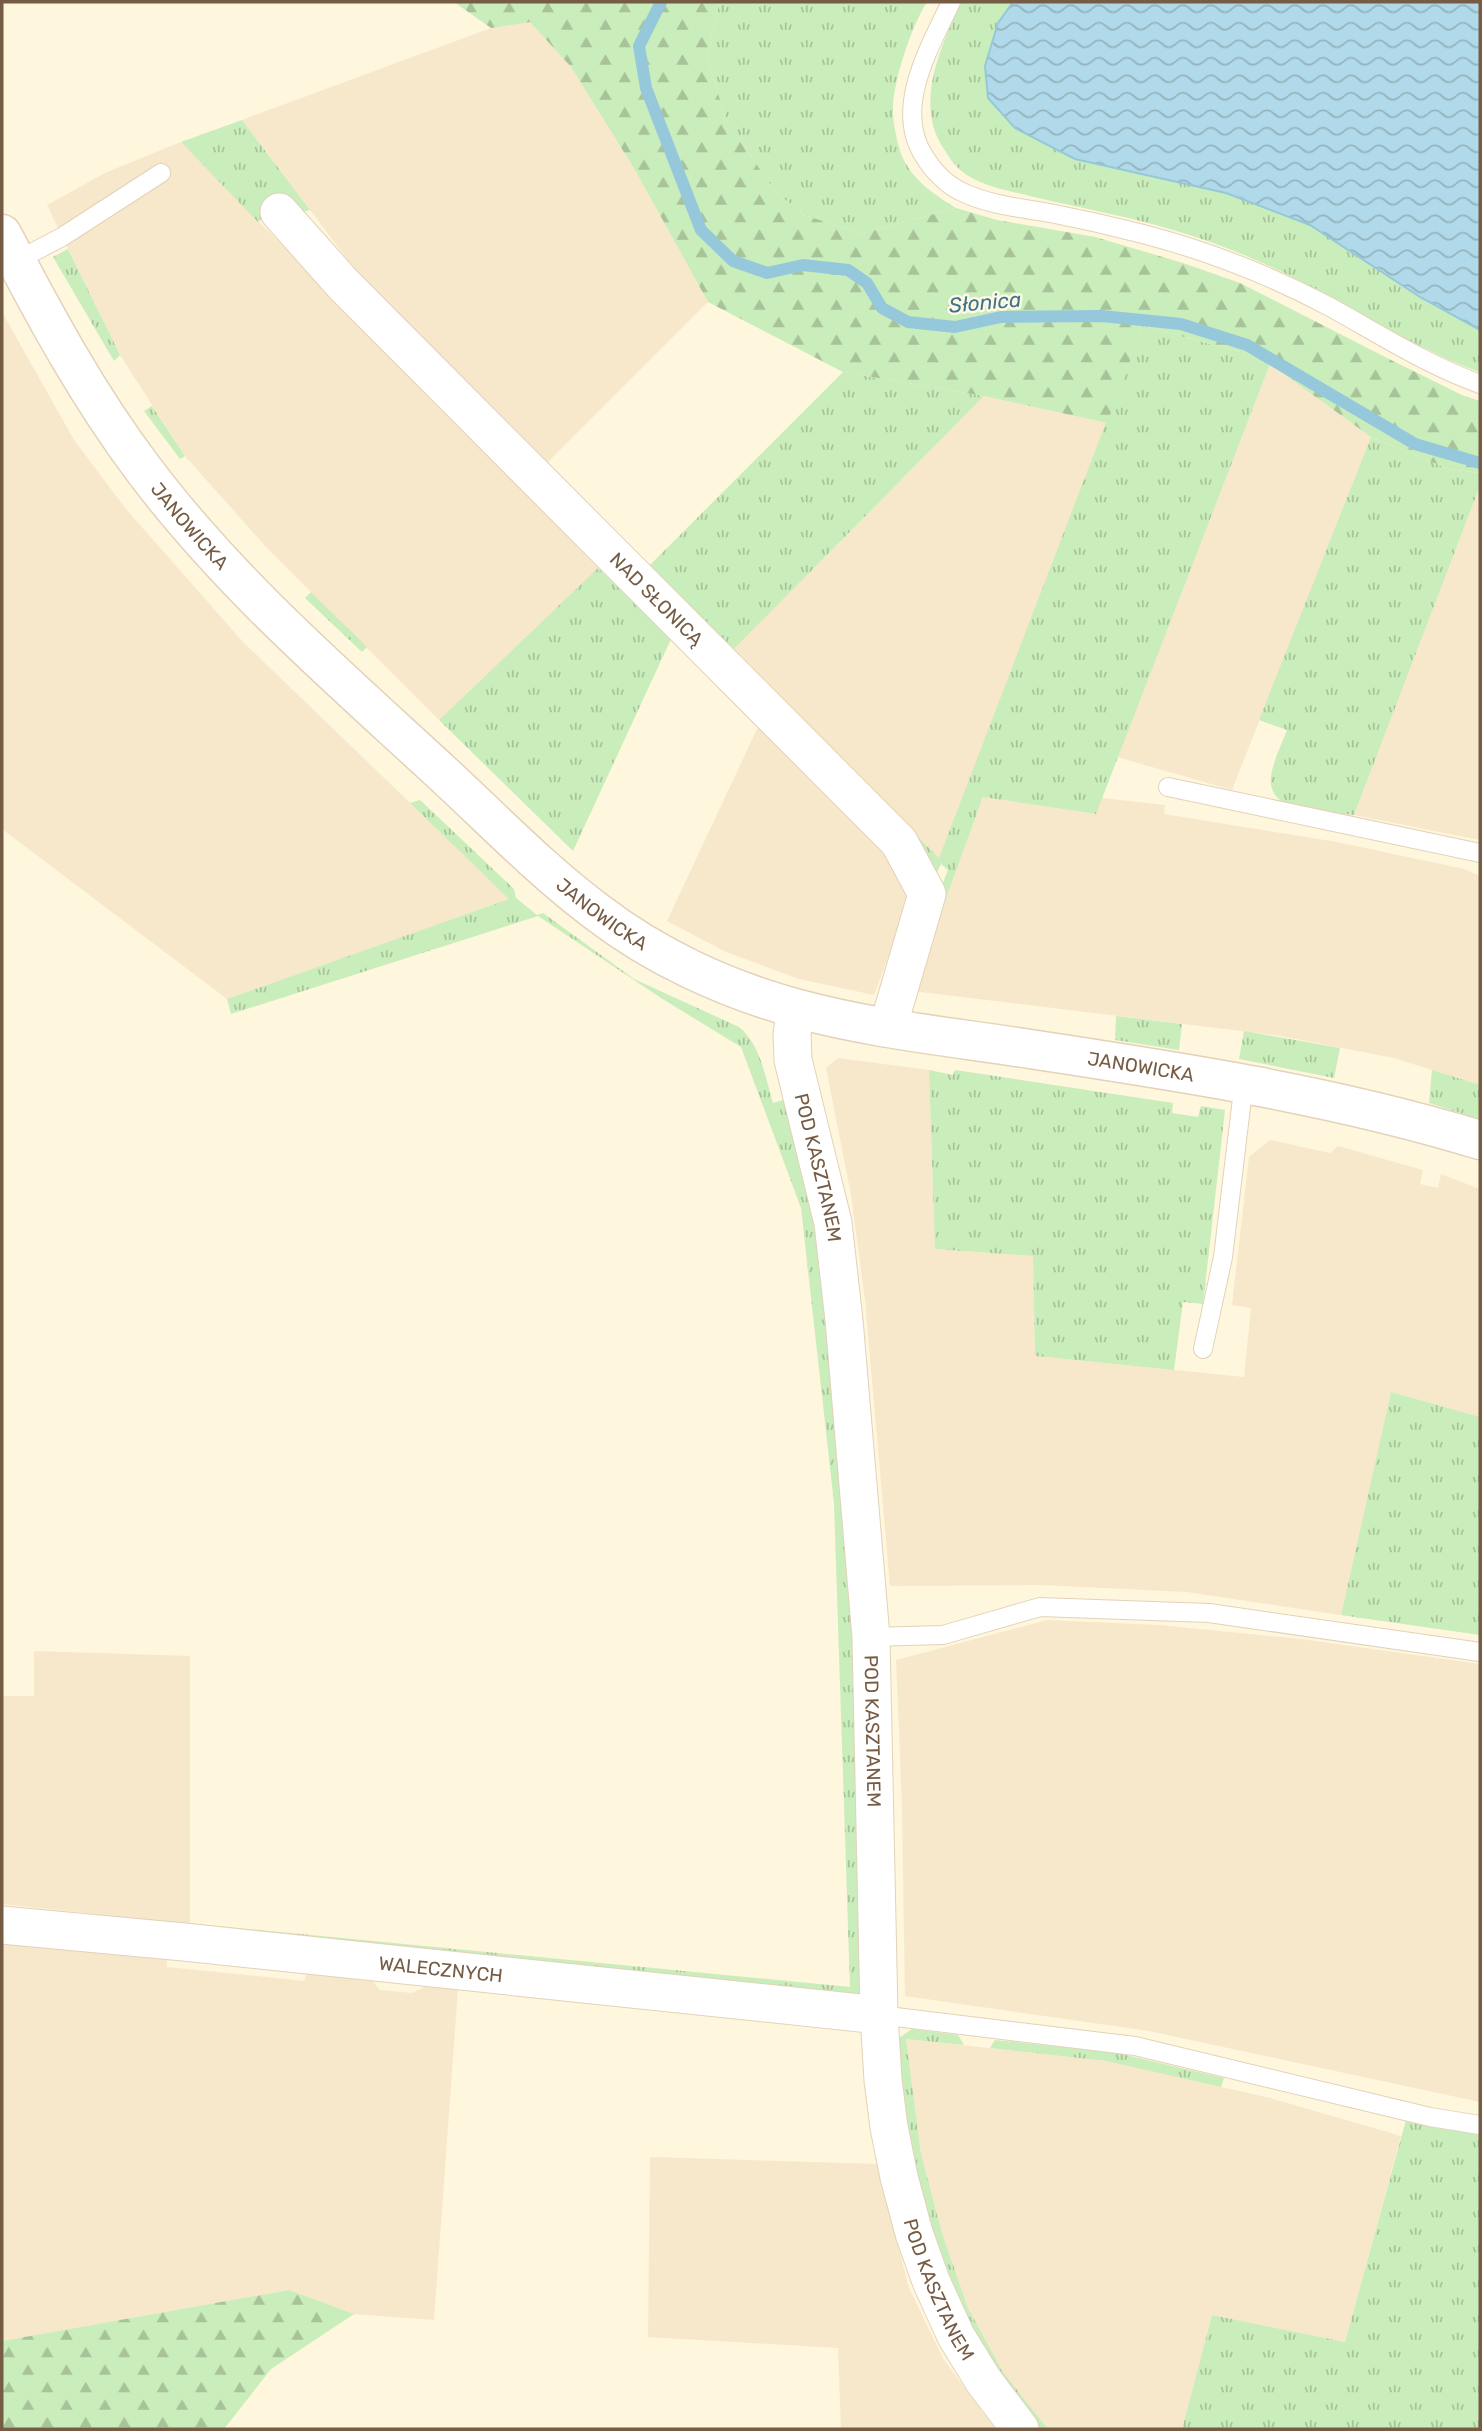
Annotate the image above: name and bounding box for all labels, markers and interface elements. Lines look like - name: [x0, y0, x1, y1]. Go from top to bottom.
- water label: Słonica: [948, 286, 1022, 318]
- street label: JANOWICKA: [146, 478, 234, 574]
- street label: NAD SŁONICĄ: [605, 547, 709, 651]
- street label: JANOWICKA: [552, 873, 652, 955]
- street label: JANOWICKA: [1086, 1046, 1196, 1086]
- street label: POD KASZTANEM: [790, 1091, 847, 1243]
- street label: POD KASZTANEM: [860, 1655, 886, 1807]
- street label: WALECZNYCH: [378, 1951, 504, 1987]
- street label: POD KASZTANEM: [899, 2216, 980, 2364]

